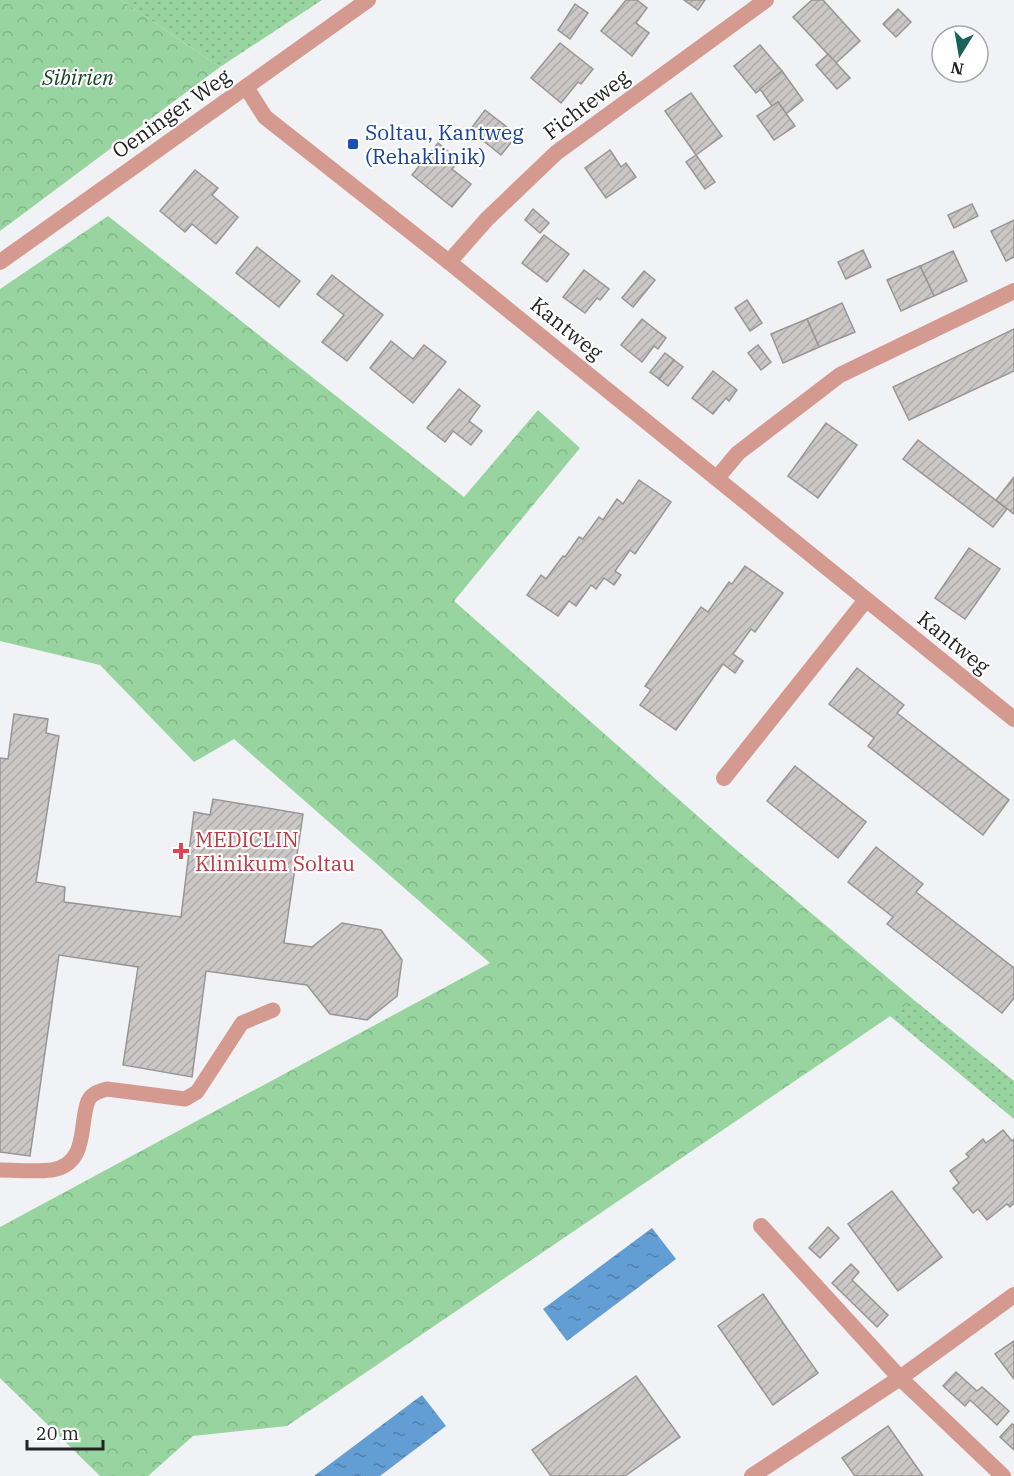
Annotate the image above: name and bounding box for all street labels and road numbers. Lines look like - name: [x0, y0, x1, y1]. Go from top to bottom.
- street label: Oeninger Weg: [106, 61, 236, 164]
- street label: Fichteweg: [537, 62, 635, 145]
- street label: Kantweg: [525, 290, 610, 366]
- street label: Kantweg: [912, 604, 997, 680]

